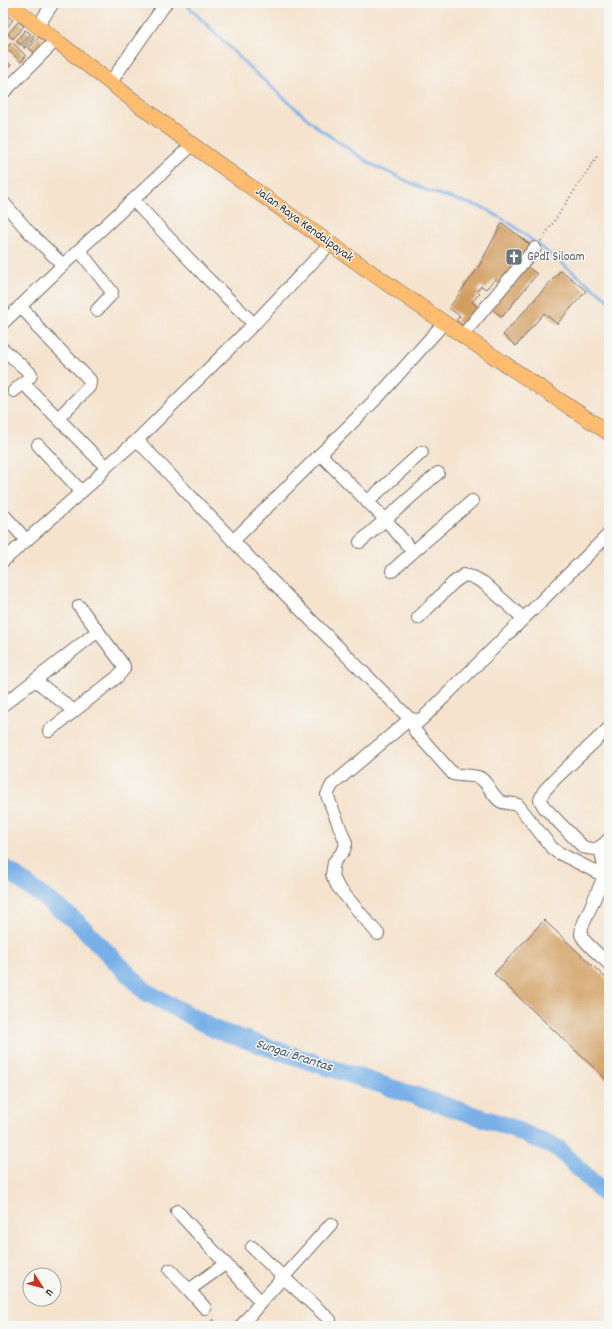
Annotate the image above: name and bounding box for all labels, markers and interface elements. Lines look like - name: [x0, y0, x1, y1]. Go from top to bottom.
- street label: Jalan Raya Kendalpayak: [251, 183, 357, 267]
- church icon: GPdI Siloam: [504, 247, 524, 267]
- place label: GPdI Siloam: [527, 248, 585, 267]
- water label: Sungai Brantas: [253, 1034, 336, 1078]
- north arrow: [22, 1267, 62, 1307]
- text: U: [40, 1285, 57, 1299]

